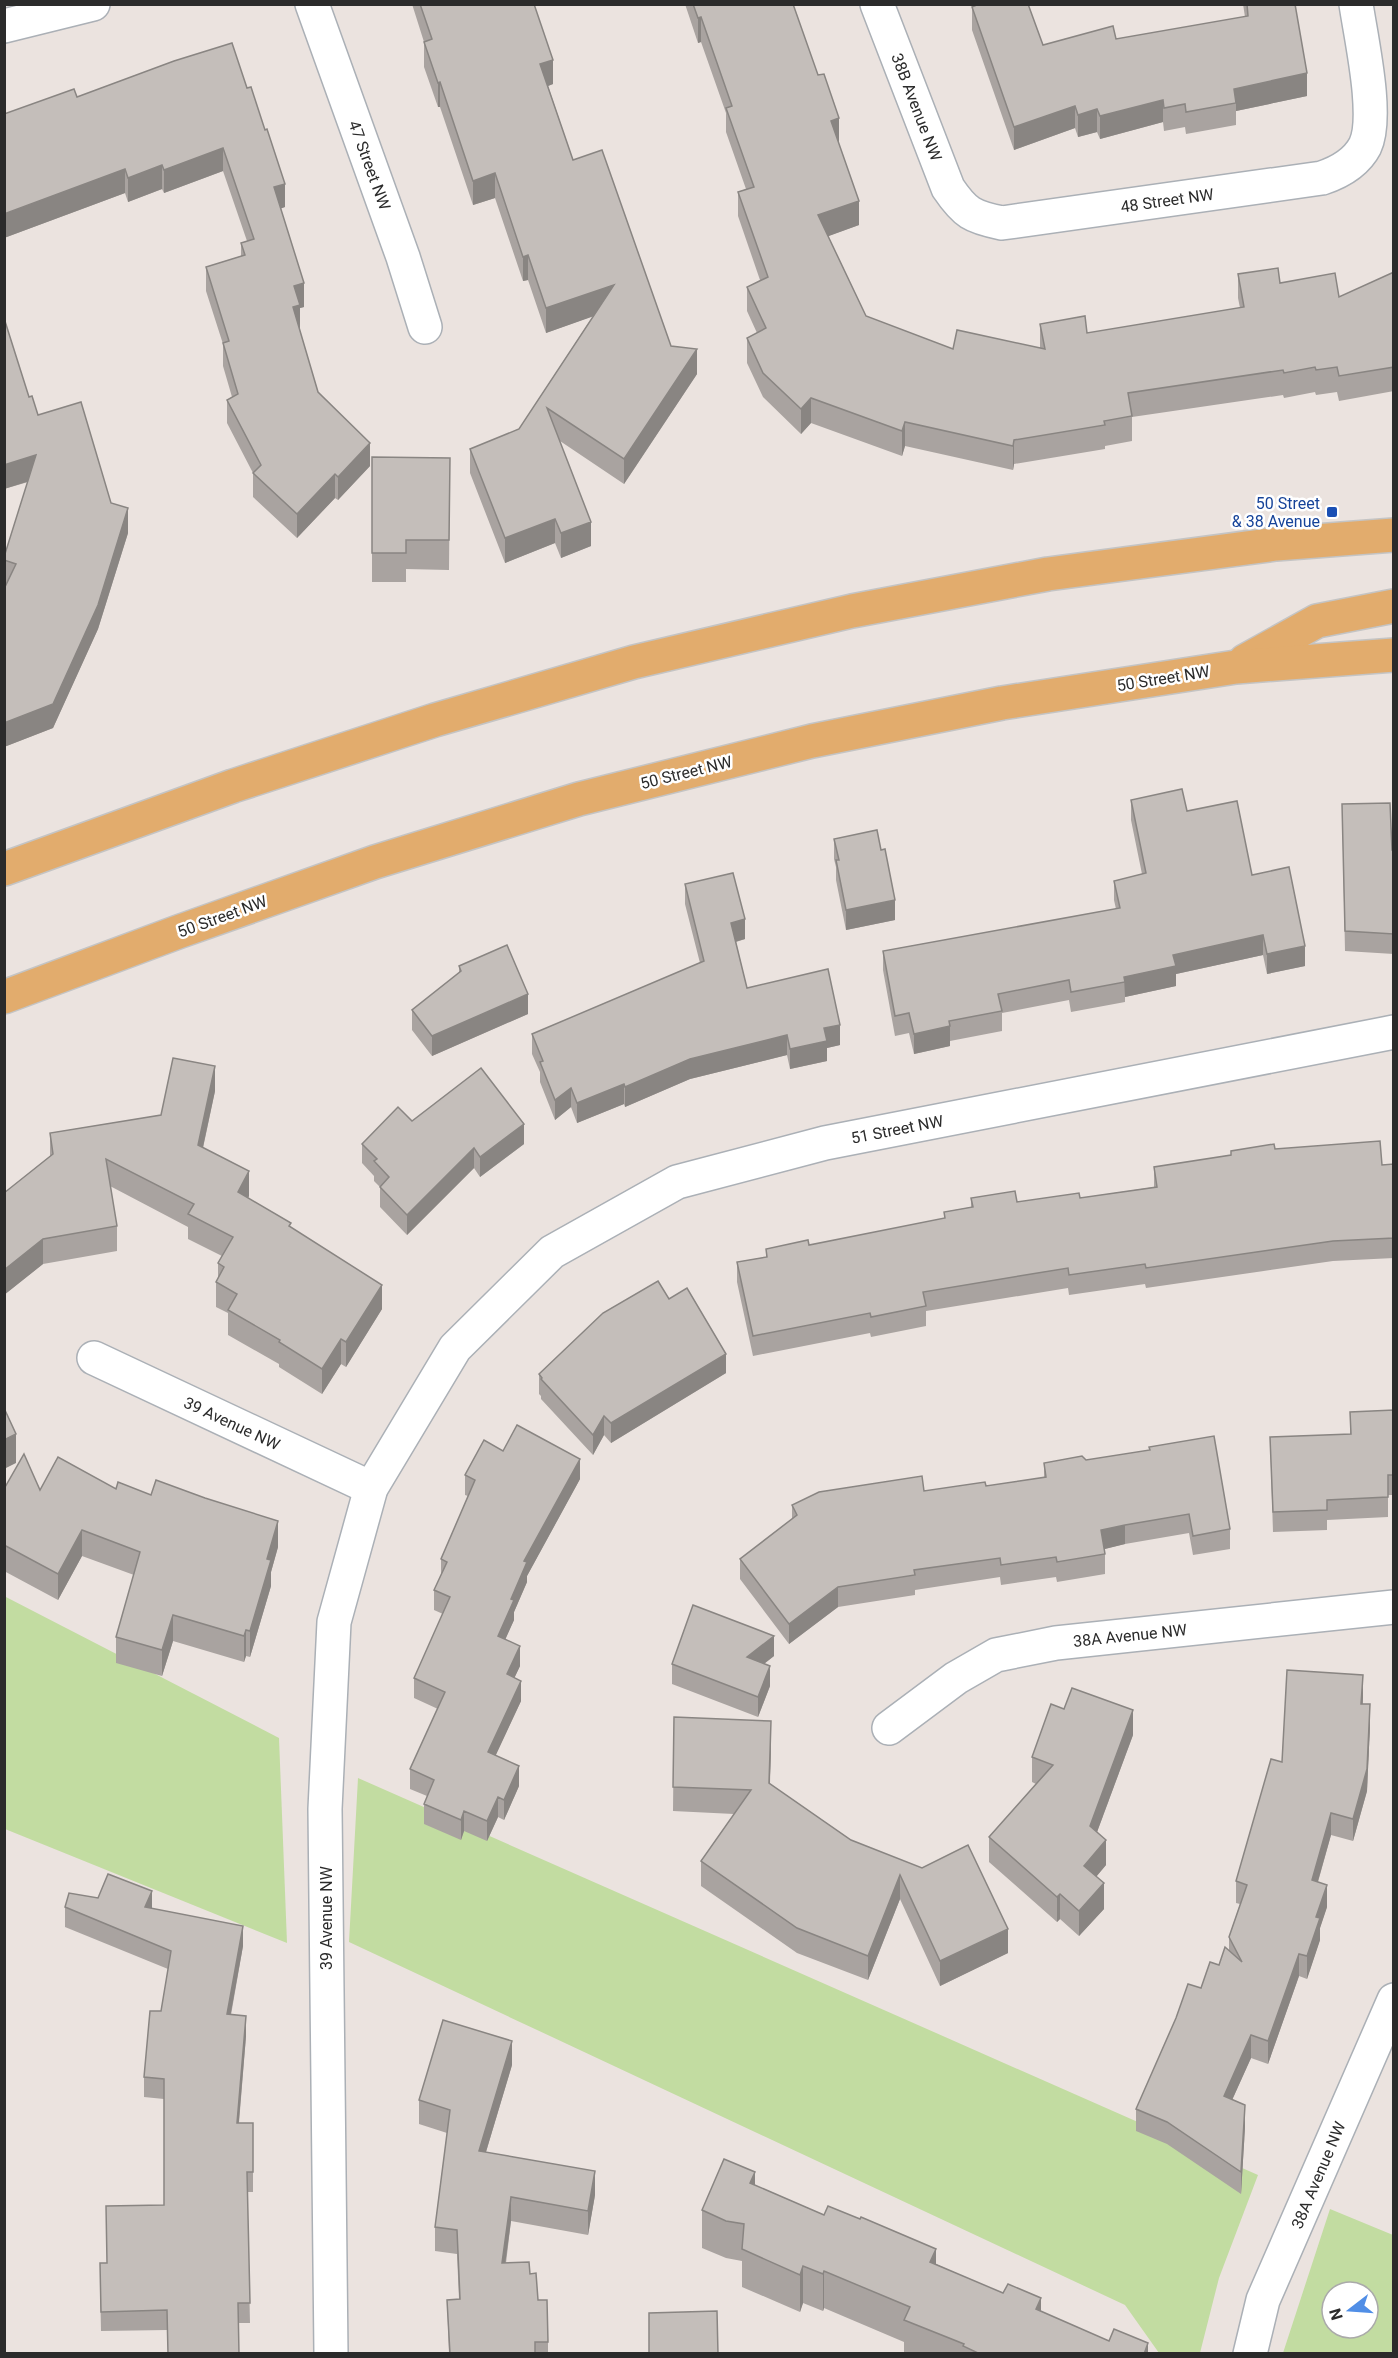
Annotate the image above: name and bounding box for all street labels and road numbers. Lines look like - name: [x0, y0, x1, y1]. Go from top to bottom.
- street label: 38B Avenue NW: [887, 51, 946, 164]
- street label: 47 Street NW: [345, 118, 394, 212]
- street label: 48 Street NW: [1119, 185, 1215, 216]
- street label: 50 Street NW: [1115, 662, 1211, 695]
- street label: 50 Street NW: [638, 752, 734, 793]
- street label: 50 Street NW: [175, 892, 269, 941]
- street label: 51 Street NW: [849, 1111, 945, 1148]
- street label: 39 Avenue NW: [181, 1393, 283, 1454]
- street label: 38A Avenue NW: [1072, 1620, 1188, 1651]
- street label: 39 Avenue NW: [317, 1866, 336, 1970]
- street label: 38A Avenue NW: [1287, 2119, 1350, 2232]

